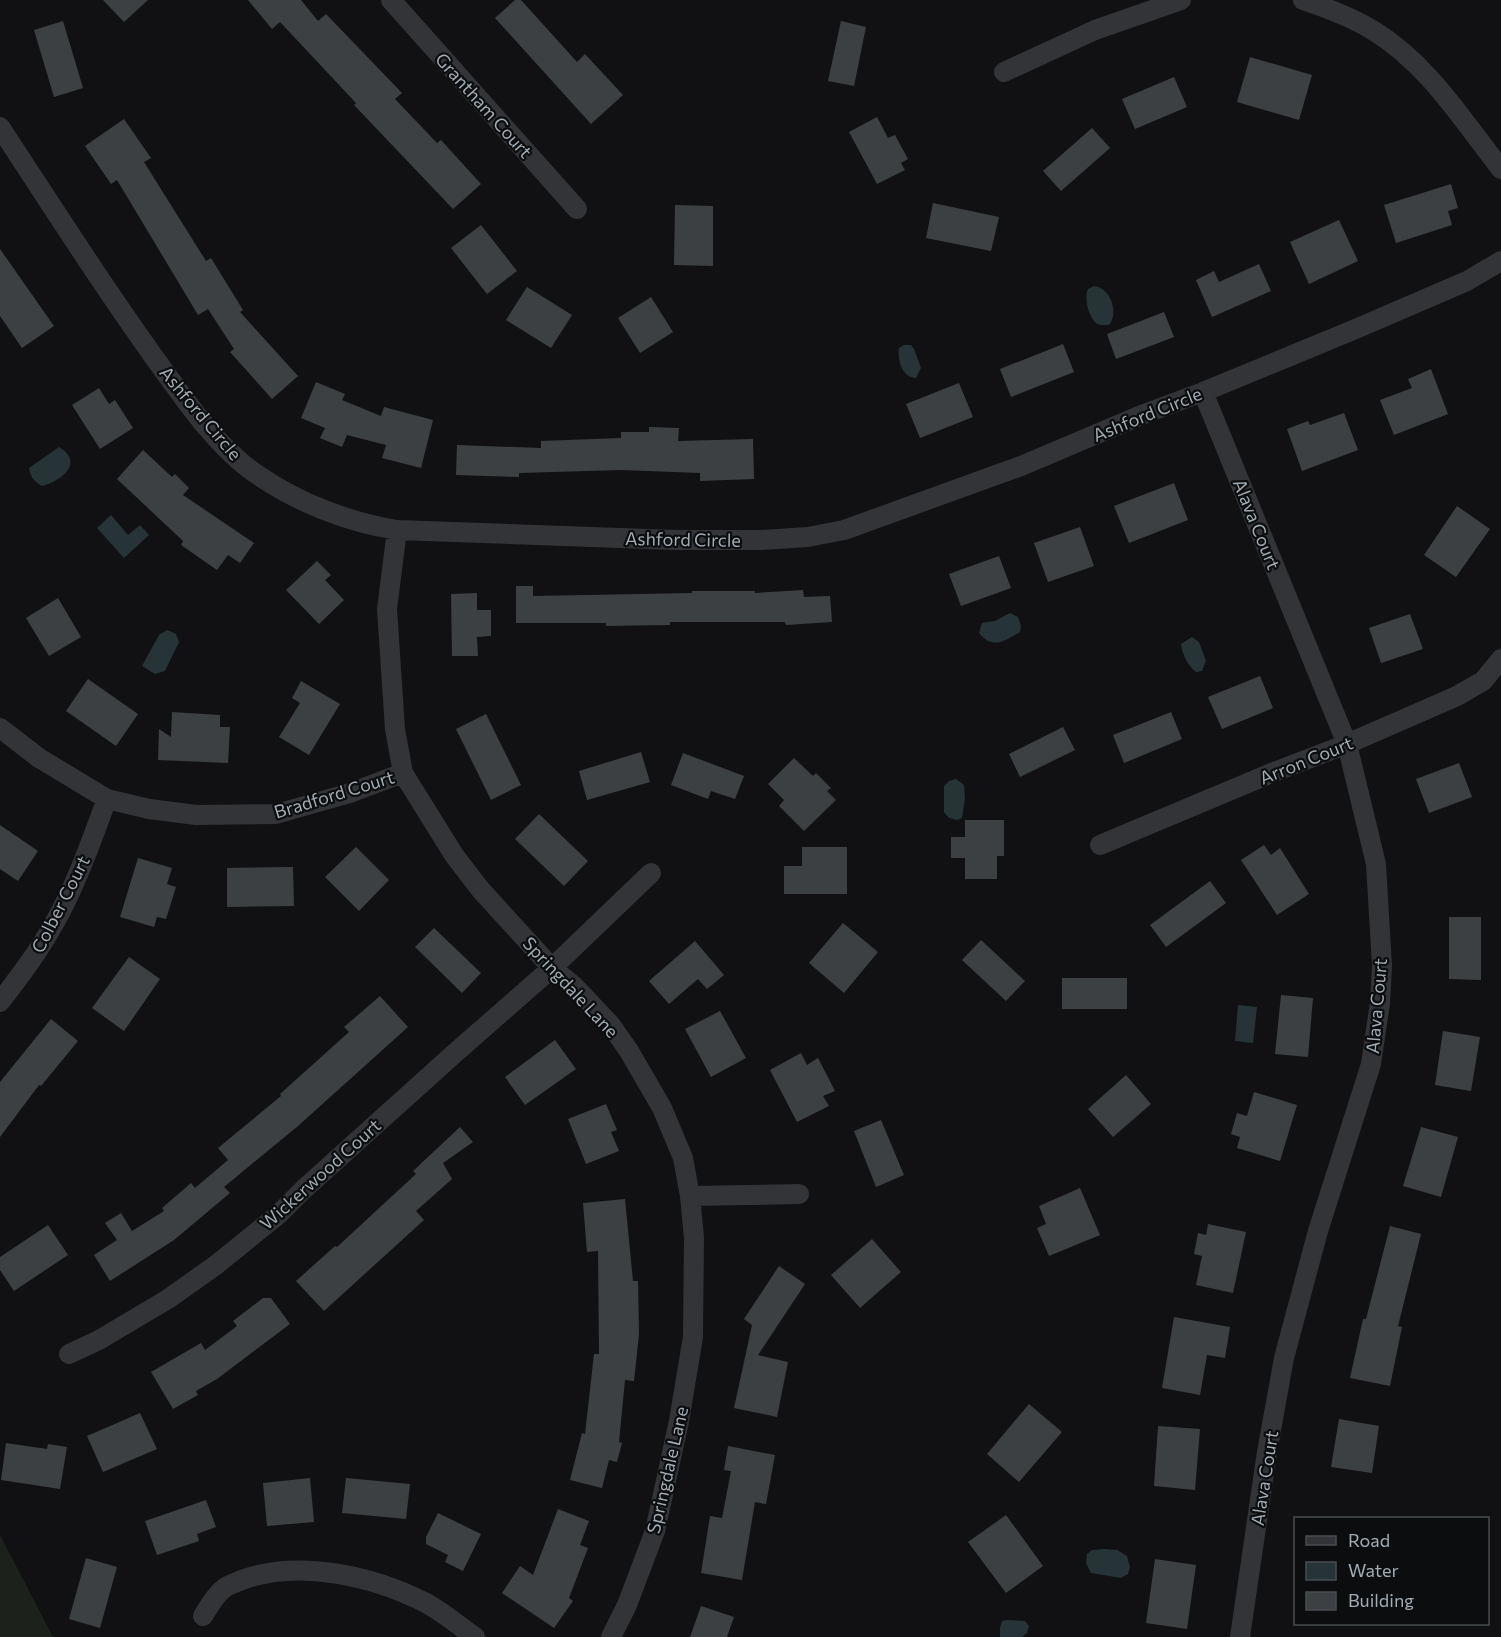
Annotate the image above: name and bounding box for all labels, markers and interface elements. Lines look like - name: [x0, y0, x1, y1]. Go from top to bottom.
- street label: Grantham Court: [431, 48, 537, 162]
- street label: Ashford Circle: [155, 362, 247, 464]
- street label: Ashford Circle: [1089, 382, 1205, 446]
- street label: Alava Court: [1229, 475, 1285, 573]
- street label: Ashford Circle: [625, 527, 741, 551]
- street label: Arron Court: [1256, 731, 1356, 789]
- street label: Bradford Court: [271, 765, 397, 823]
- street label: Colber Court: [26, 852, 94, 956]
- street label: Springdale Lane: [519, 932, 623, 1042]
- street label: Alava Court: [1361, 957, 1391, 1055]
- street label: Wickerwood Court: [255, 1114, 385, 1234]
- street label: Springdale Lane: [642, 1404, 692, 1536]
- street label: Alava Court: [1246, 1429, 1282, 1527]
- legend: [1294, 1517, 1489, 1625]
- text: Road: [1348, 1529, 1390, 1551]
- text: Water: [1348, 1559, 1399, 1581]
- text: Building: [1348, 1589, 1414, 1611]

